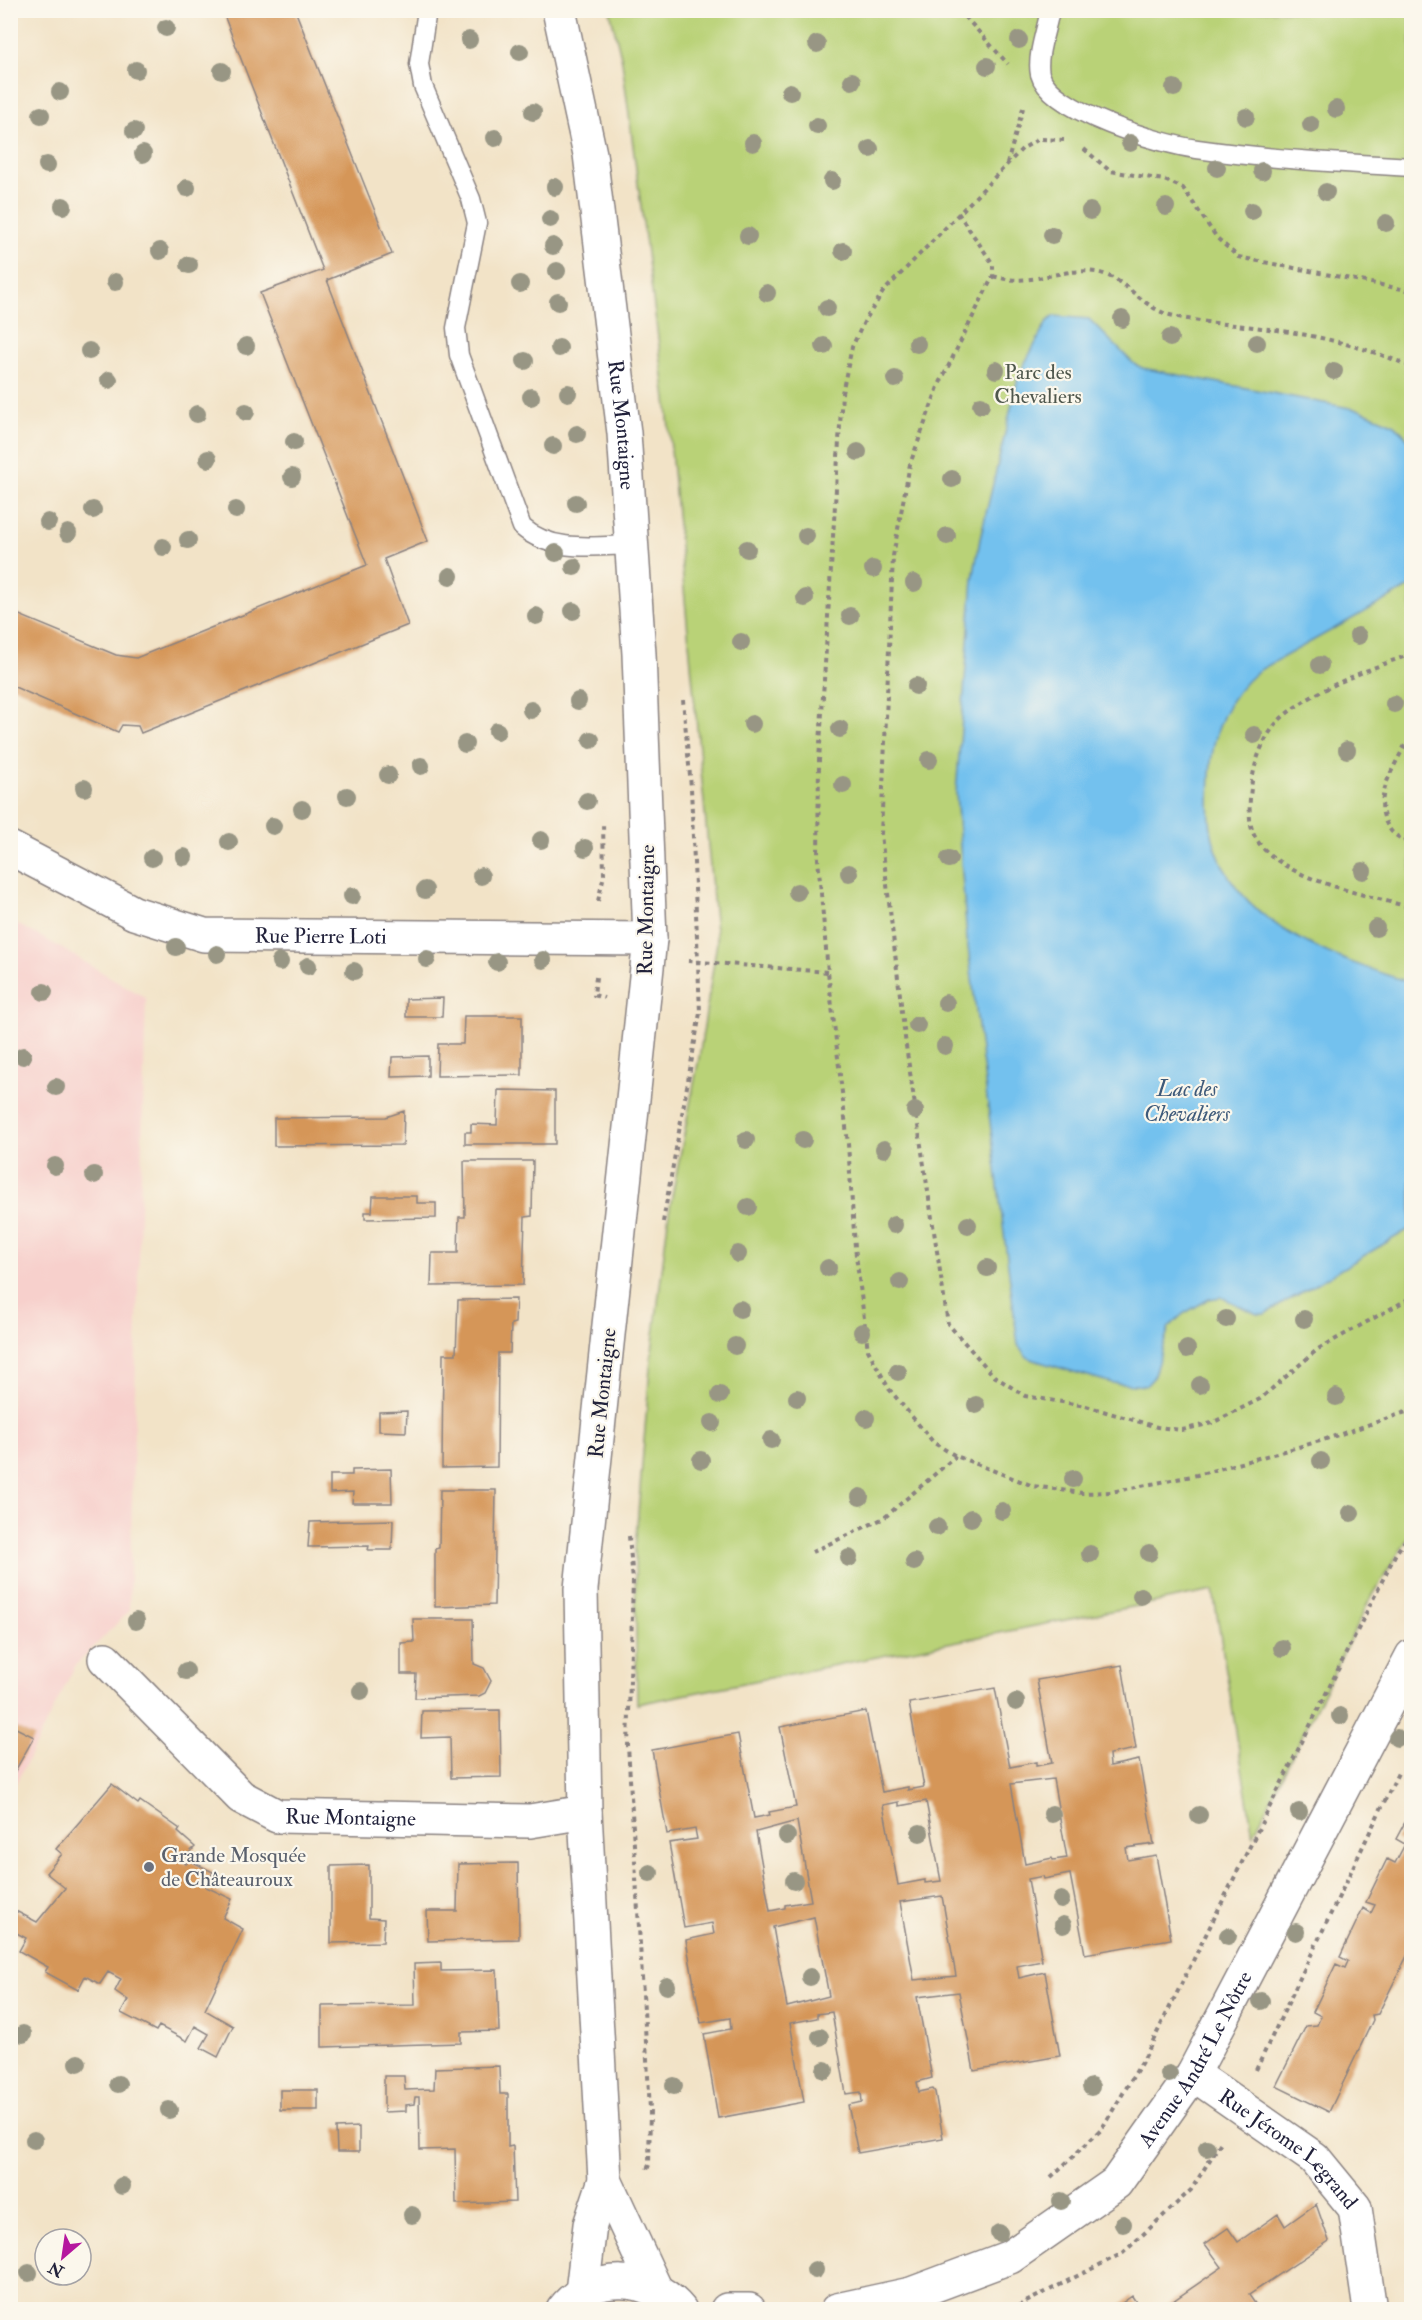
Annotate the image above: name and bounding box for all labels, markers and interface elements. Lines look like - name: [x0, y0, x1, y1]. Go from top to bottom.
- street label: Rue Montaigne: [601, 358, 641, 491]
- park label: Parc des Chevaliers: [994, 359, 1082, 410]
- street label: Rue Montaigne: [632, 844, 661, 976]
- street label: Rue Pierre Loti: [254, 922, 387, 951]
- water label: Lac des Chevaliers: [1144, 1075, 1231, 1128]
- street label: Rue Montaigne: [582, 1326, 623, 1459]
- street label: Rue Montaigne: [285, 1803, 416, 1833]
- place label: Grande Mosquée de Châteauroux: [161, 1842, 306, 1893]
- marker: Grande Mosquée de Châteauroux: [142, 1860, 156, 1874]
- street label: Avenue André Le Nôtre: [1132, 1967, 1259, 2154]
- street label: Rue Jérome Legrand: [1213, 2083, 1364, 2216]
- north arrow: [33, 2227, 93, 2287]
- text: N: [45, 2257, 68, 2282]

